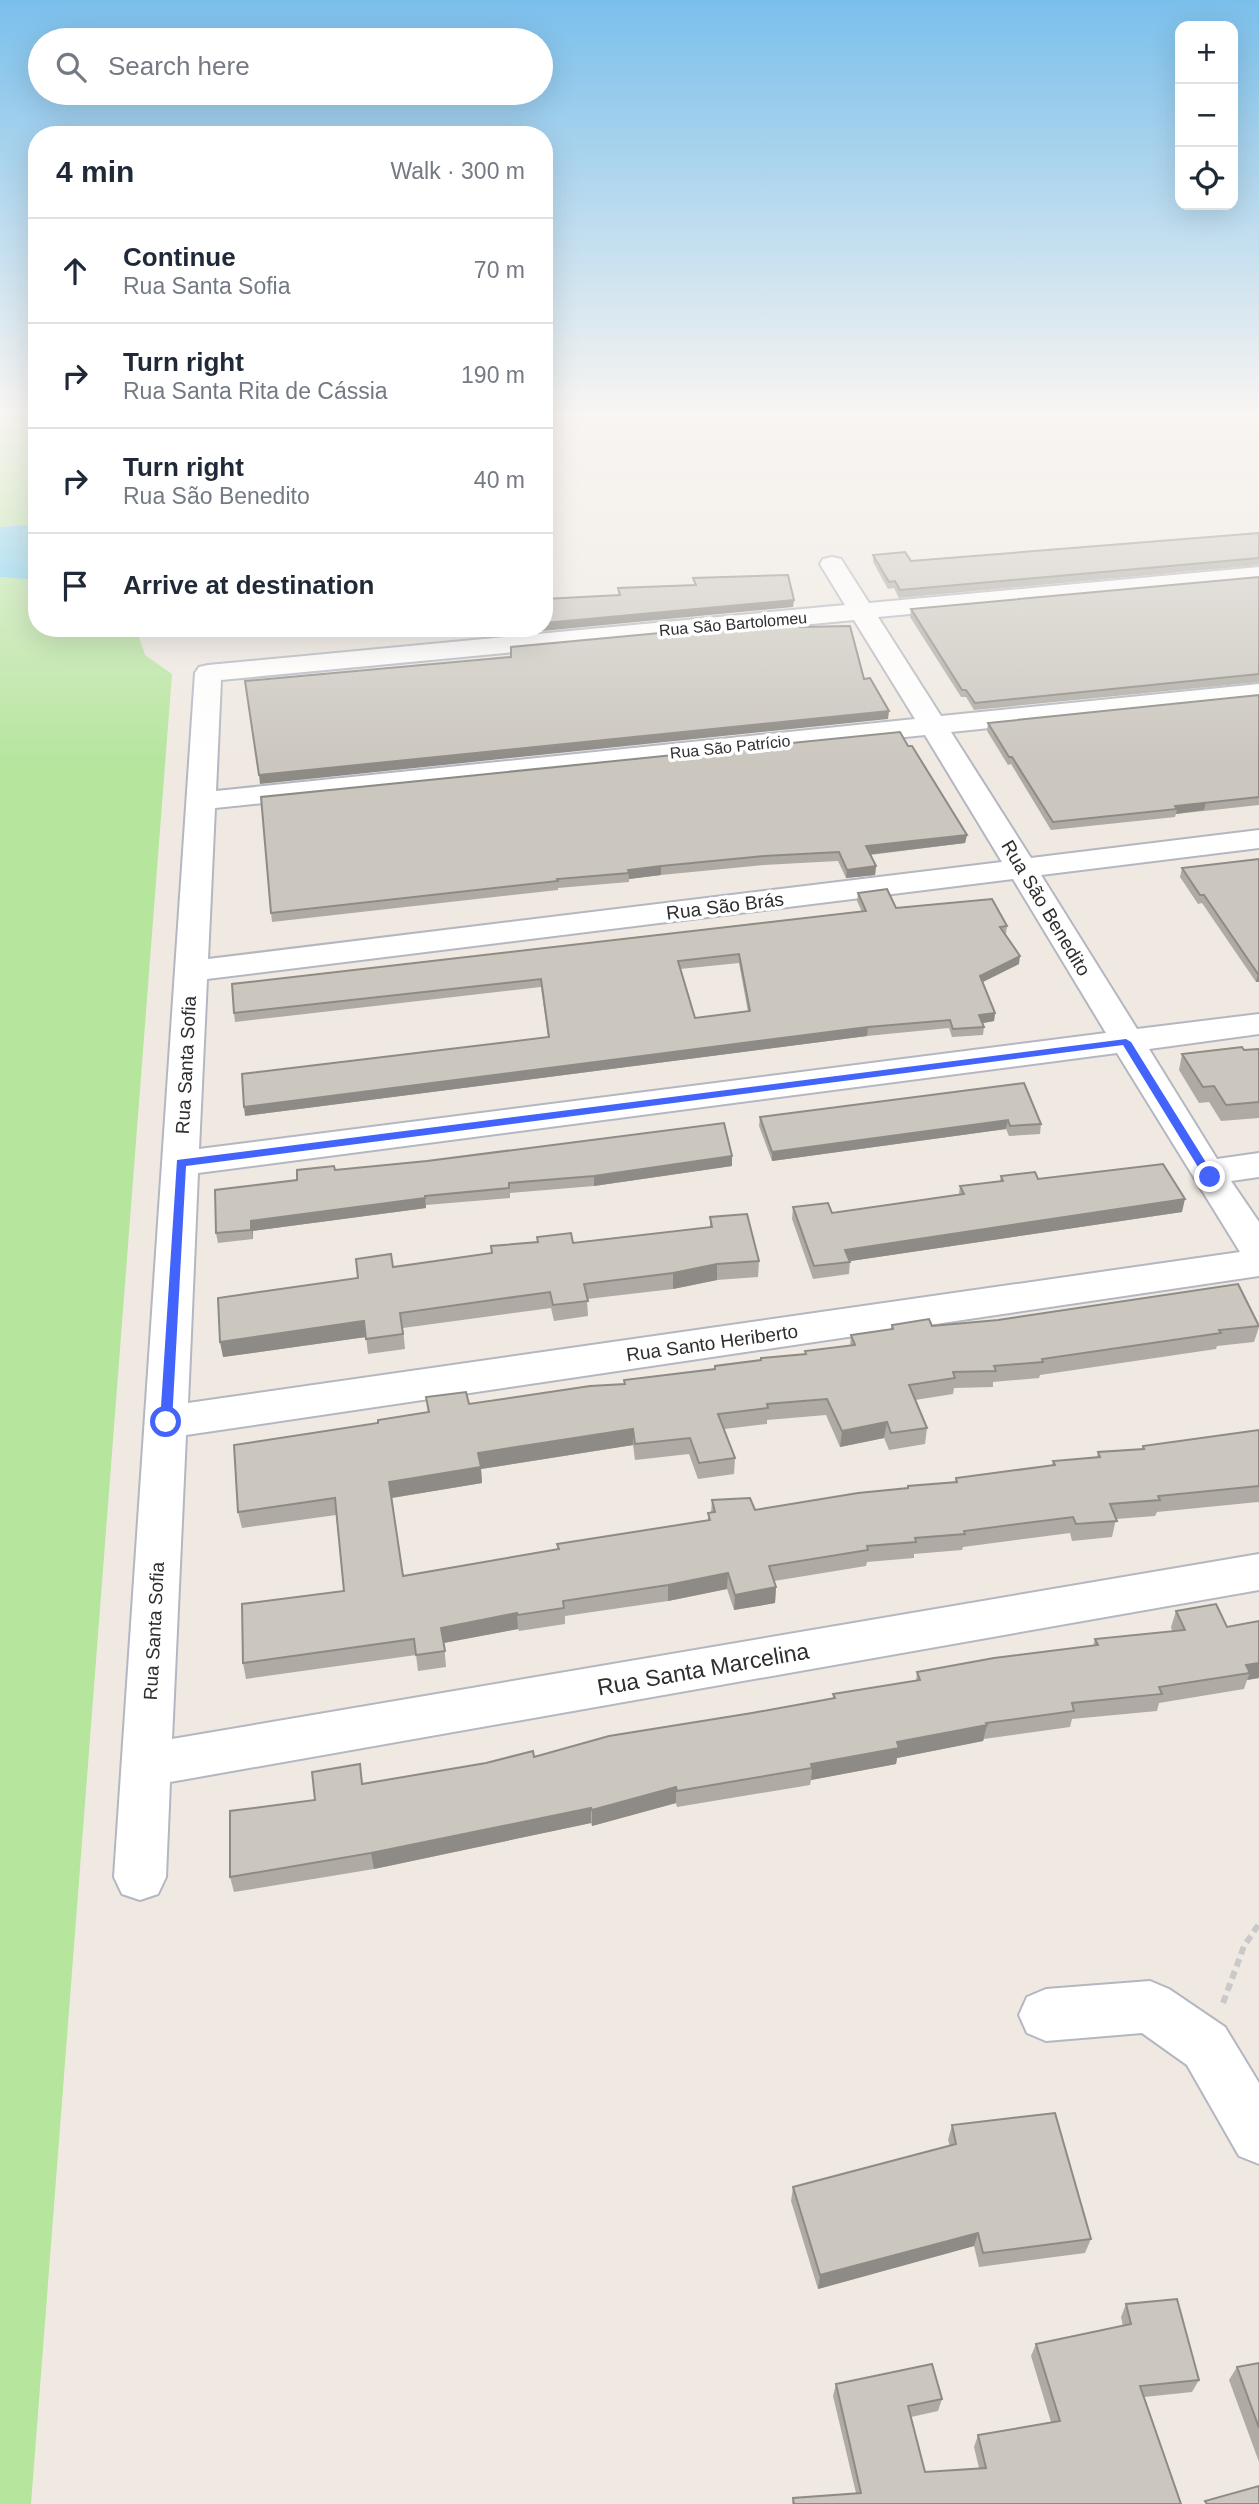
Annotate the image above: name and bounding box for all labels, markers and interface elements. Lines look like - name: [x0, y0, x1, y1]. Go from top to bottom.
- map controls: [1175, 21, 1238, 210]
- button: +: [1175, 21, 1238, 84]
- search box: [28, 28, 553, 105]
- icon: search: [52, 48, 90, 86]
- text: Search here: [108, 51, 250, 81]
- button: −: [1175, 84, 1238, 147]
- button: locate: [1175, 147, 1238, 210]
- text: 4 min: [56, 155, 134, 188]
- text: Walk · 300 m: [390, 158, 525, 184]
- text: Continue: [123, 242, 236, 272]
- icon: ahead: [56, 252, 94, 290]
- text: 70 m: [474, 257, 525, 283]
- text: Rua Santa Sofia: [123, 273, 291, 299]
- text: Turn right: [123, 347, 244, 377]
- icon: right: [56, 357, 94, 395]
- text: 190 m: [461, 362, 525, 388]
- text: Rua Santa Rita de Cássia: [123, 378, 388, 404]
- text: Turn right: [123, 452, 244, 482]
- icon: right: [56, 462, 94, 500]
- text: 40 m: [474, 467, 525, 493]
- text: Rua São Benedito: [123, 483, 310, 509]
- icon: arrive: [56, 567, 94, 605]
- text: Arrive at destination: [123, 570, 374, 600]
- street label: Rua São Bartolomeu: [658, 609, 808, 639]
- street label: Rua São Patrício: [669, 732, 791, 762]
- street label: Rua São Benedito: [997, 836, 1095, 980]
- street label: Rua São Brás: [665, 888, 785, 924]
- street label: Rua Santa Sofia: [172, 995, 200, 1135]
- route end: [1194, 1161, 1225, 1192]
- street label: Rua Santo Heriberto: [625, 1321, 799, 1365]
- route start: [150, 1406, 181, 1437]
- street label: Rua Santa Sofia: [140, 1561, 168, 1701]
- street label: Rua Santa Marcelina: [595, 1638, 811, 1700]

